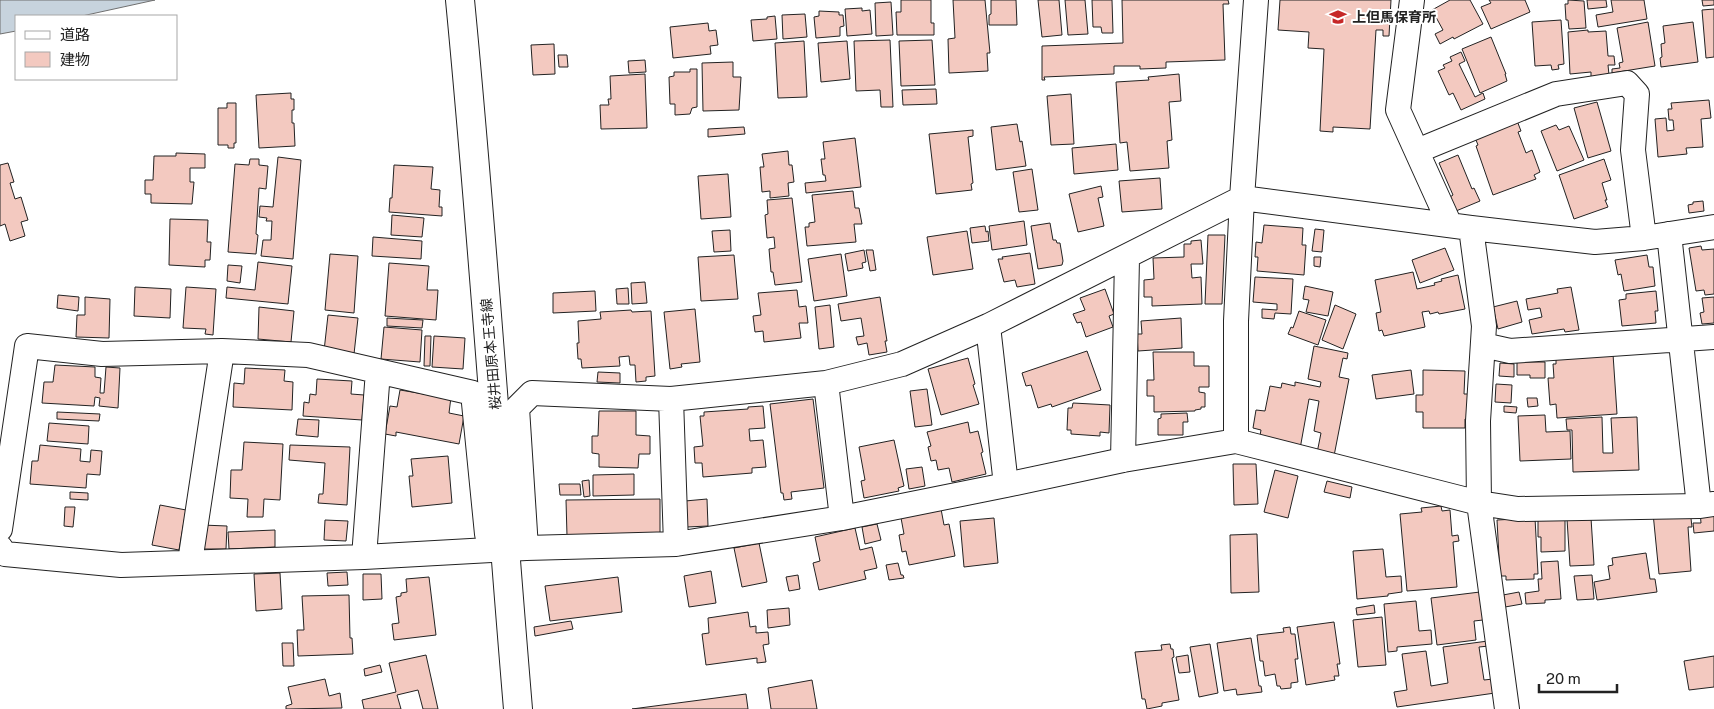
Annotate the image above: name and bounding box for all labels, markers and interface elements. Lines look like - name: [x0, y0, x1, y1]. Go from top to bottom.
- school or university icon: 上但馬保育所: [1328, 7, 1348, 27]
- place label: 上但馬保育所: [1352, 9, 1436, 25]
- legend: [15, 15, 178, 80]
- text: 道路: [60, 26, 90, 43]
- text: 建物: [60, 51, 90, 68]
- street label: 桜井田原本王寺線: [478, 298, 504, 410]
- scale bar: [1539, 662, 1616, 694]
- text: 20 m: [1546, 670, 1581, 687]

